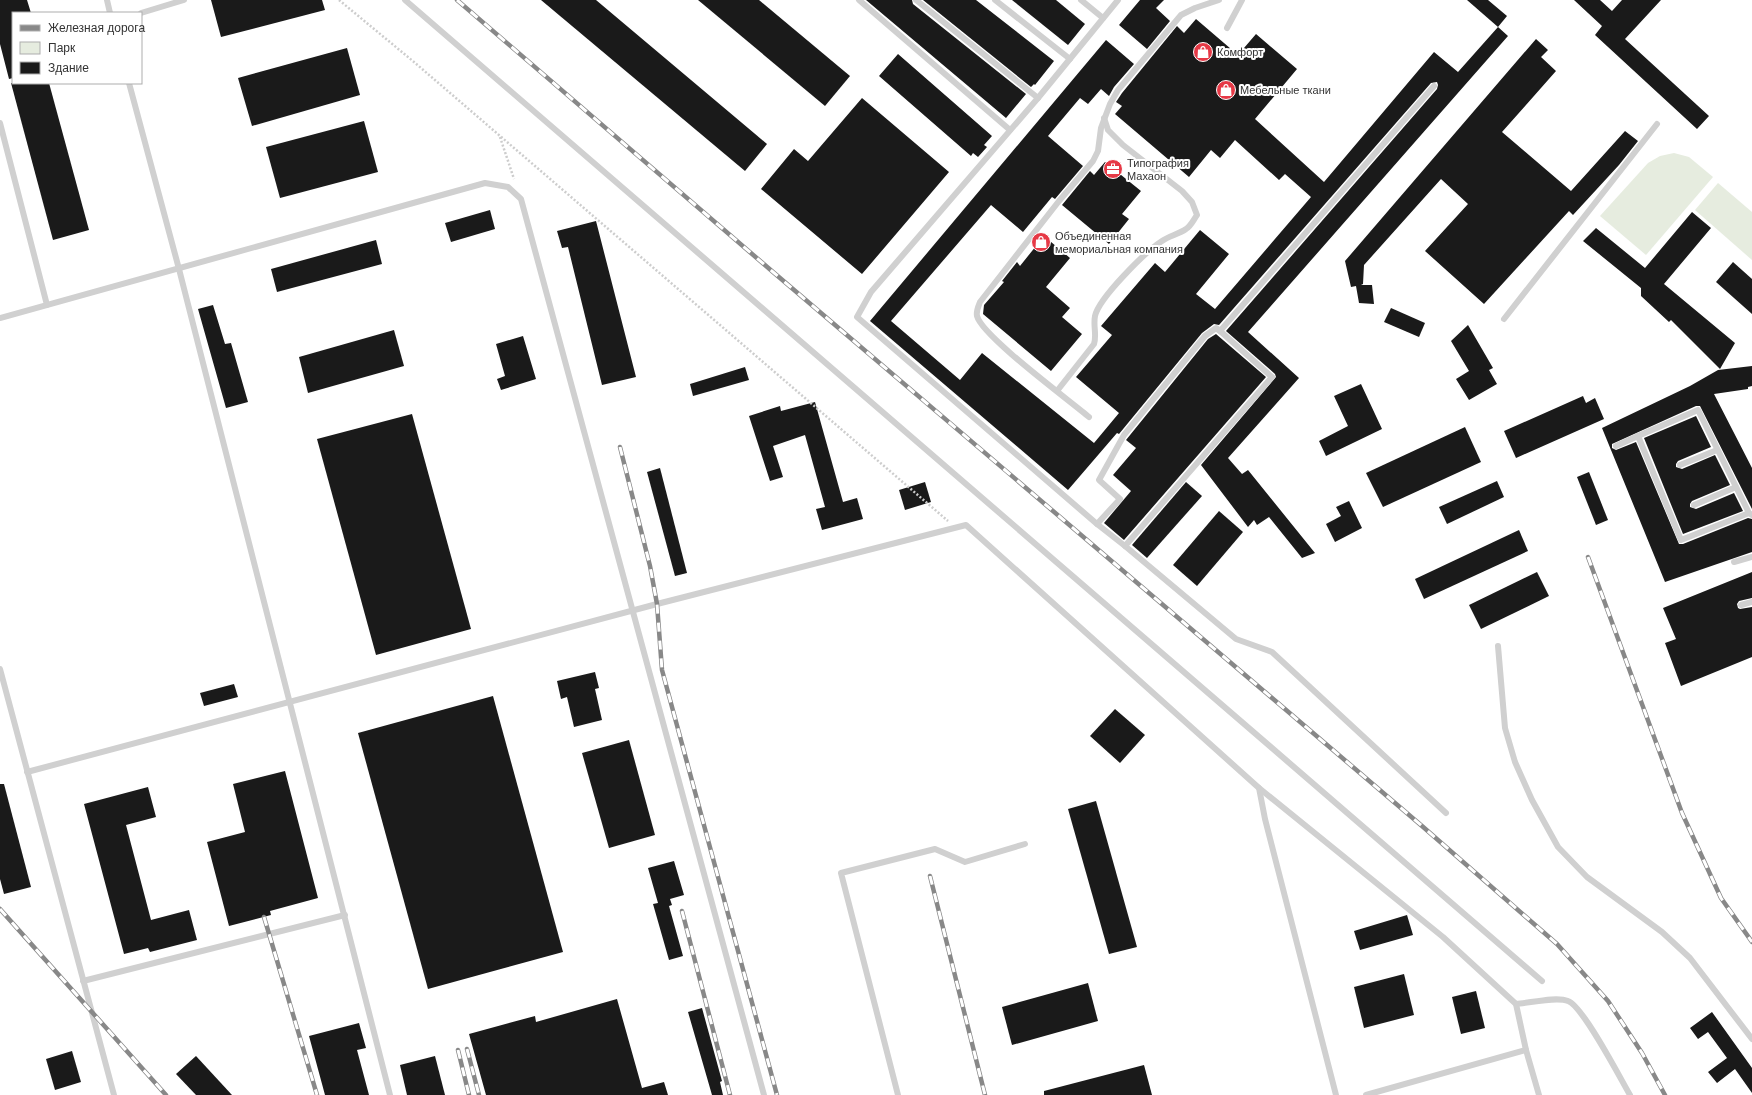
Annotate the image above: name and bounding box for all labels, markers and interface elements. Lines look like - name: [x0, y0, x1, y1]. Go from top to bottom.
- legend: [12, 12, 142, 84]
- text: Железная дорога: [48, 21, 145, 35]
- text: Парк: [48, 41, 76, 55]
- shop icon: Комфорт: [1192, 41, 1214, 63]
- place label: Комфорт: [1217, 46, 1263, 58]
- text: Здание: [48, 61, 89, 75]
- shop icon: Мебельные ткани: [1215, 79, 1237, 101]
- place label: Мебельные ткани: [1240, 84, 1331, 96]
- place label: Типография Махаон: [1127, 157, 1189, 182]
- office icon: Типография Махаон: [1102, 158, 1124, 180]
- place label: Объединенная мемориальная компания: [1055, 230, 1183, 255]
- shop icon: Объединенная мемориальная компания: [1030, 231, 1052, 253]

